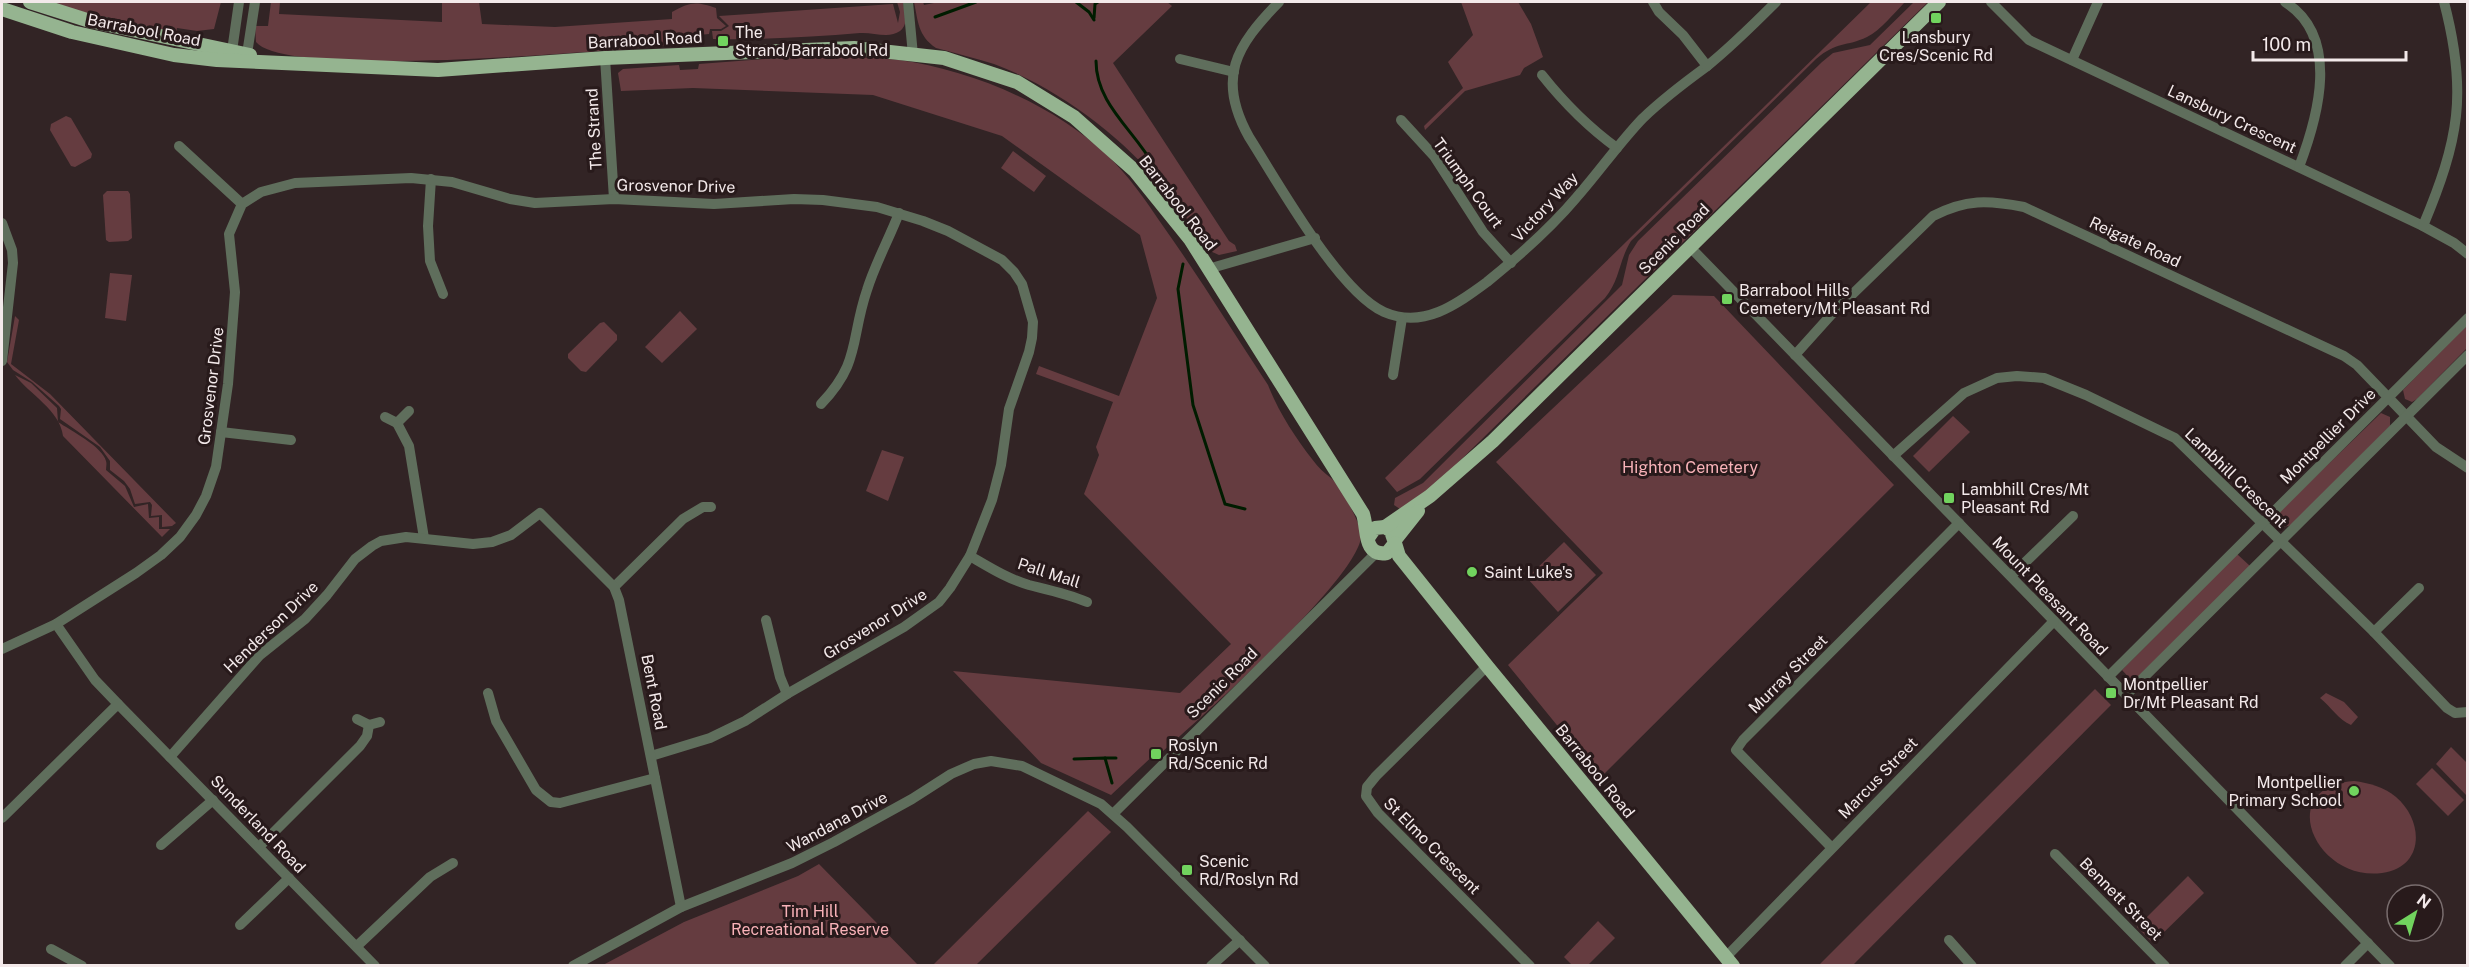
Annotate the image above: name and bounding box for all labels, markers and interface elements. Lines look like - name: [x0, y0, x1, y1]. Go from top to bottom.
- street label: Barrabool Road: [86, 10, 202, 50]
- marker: Lansbury Cres/Scenic Rd: [1929, 11, 1943, 25]
- place label: The Strand/Barrabool Rd: [735, 23, 888, 60]
- scale bar: [2253, 24, 2406, 62]
- street label: Barrabool Road: [587, 28, 703, 52]
- place label: Lansbury Cres/Scenic Rd: [1879, 28, 1993, 65]
- marker: The Strand/Barrabool Rd: [716, 34, 730, 48]
- text: 100 m: [2262, 34, 2311, 55]
- street label: Lansbury Crescent: [2165, 81, 2299, 157]
- street label: The Strand: [582, 88, 606, 170]
- street label: Triumph Court: [1429, 134, 1507, 232]
- street label: Barrabool Road: [1135, 152, 1221, 254]
- street label: Victory Way: [1508, 168, 1582, 246]
- street label: Grosvenor Drive: [617, 175, 735, 197]
- street label: Scenic Road: [1635, 200, 1713, 278]
- street label: Reigate Road: [2086, 213, 2184, 271]
- place label: Barrabool Hills Cemetery/Mt Pleasant Rd: [1739, 281, 1930, 318]
- marker: Barrabool Hills Cemetery/Mt Pleasant Rd: [1720, 292, 1734, 306]
- street label: Grosvenor Drive: [194, 326, 228, 446]
- street label: Montpellier Drive: [2276, 384, 2380, 488]
- street label: Lambhill Crescent: [2181, 424, 2291, 532]
- park label: Highton Cemetery: [1622, 458, 1758, 477]
- place label: Lambhill Cres/Mt Pleasant Rd: [1961, 480, 2089, 517]
- marker: Lambhill Cres/Mt Pleasant Rd: [1942, 491, 1956, 505]
- street label: Mount Pleasant Road: [1988, 533, 2112, 659]
- street label: Pall Mall: [1015, 554, 1083, 592]
- place label: Saint Luke's: [1484, 563, 1573, 582]
- marker: Saint Luke's: [1465, 565, 1479, 579]
- street label: Henderson Drive: [220, 577, 322, 677]
- street label: Grosvenor Drive: [820, 585, 930, 663]
- street label: Murray Street: [1745, 631, 1831, 717]
- street label: Scenic Road: [1183, 644, 1261, 722]
- street label: Bent Road: [637, 653, 671, 731]
- place label: Montpellier Dr/Mt Pleasant Rd: [2123, 675, 2259, 712]
- marker: Montpellier Dr/Mt Pleasant Rd: [2104, 686, 2118, 700]
- street label: Barrabool Road: [1551, 720, 1639, 822]
- street label: Marcus Street: [1834, 733, 1922, 823]
- place label: Roslyn Rd/Scenic Rd: [1168, 736, 1268, 773]
- marker: Roslyn Rd/Scenic Rd: [1149, 747, 1163, 761]
- street label: Sunderland Road: [207, 771, 309, 877]
- place label: Montpellier Primary School: [2228, 773, 2342, 810]
- marker: Montpellier Primary School: [2347, 784, 2361, 798]
- street label: Wandana Drive: [783, 787, 891, 857]
- street label: St Elmo Crescent: [1380, 794, 1484, 898]
- place label: Scenic Rd/Roslyn Rd: [1199, 852, 1299, 889]
- street label: Bennett Street: [2076, 854, 2166, 944]
- marker: Scenic Rd/Roslyn Rd: [1180, 863, 1194, 877]
- north arrow: [2385, 883, 2445, 943]
- text: N: [2413, 890, 2434, 913]
- park label: Tim Hill Recreational Reserve: [731, 902, 889, 939]

